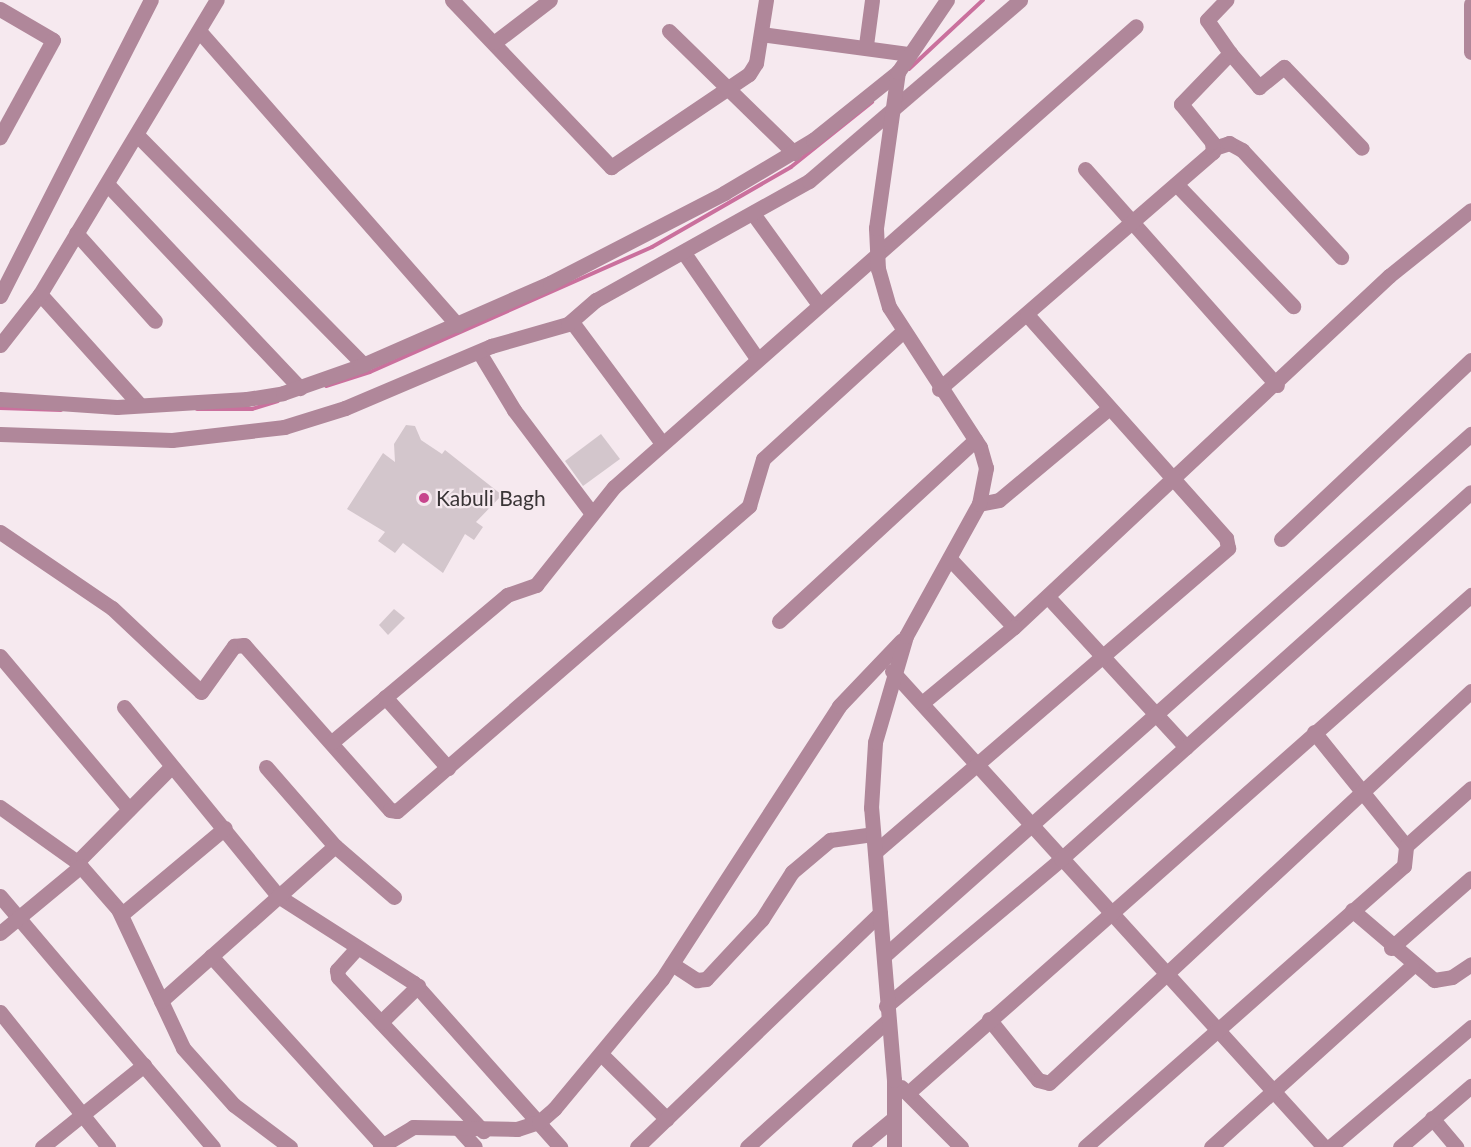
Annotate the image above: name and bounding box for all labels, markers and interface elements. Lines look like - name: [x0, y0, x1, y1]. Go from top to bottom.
- place label: Kabuli Bagh: [436, 485, 546, 511]
- marker: Kabuli Bagh: [417, 491, 431, 505]

